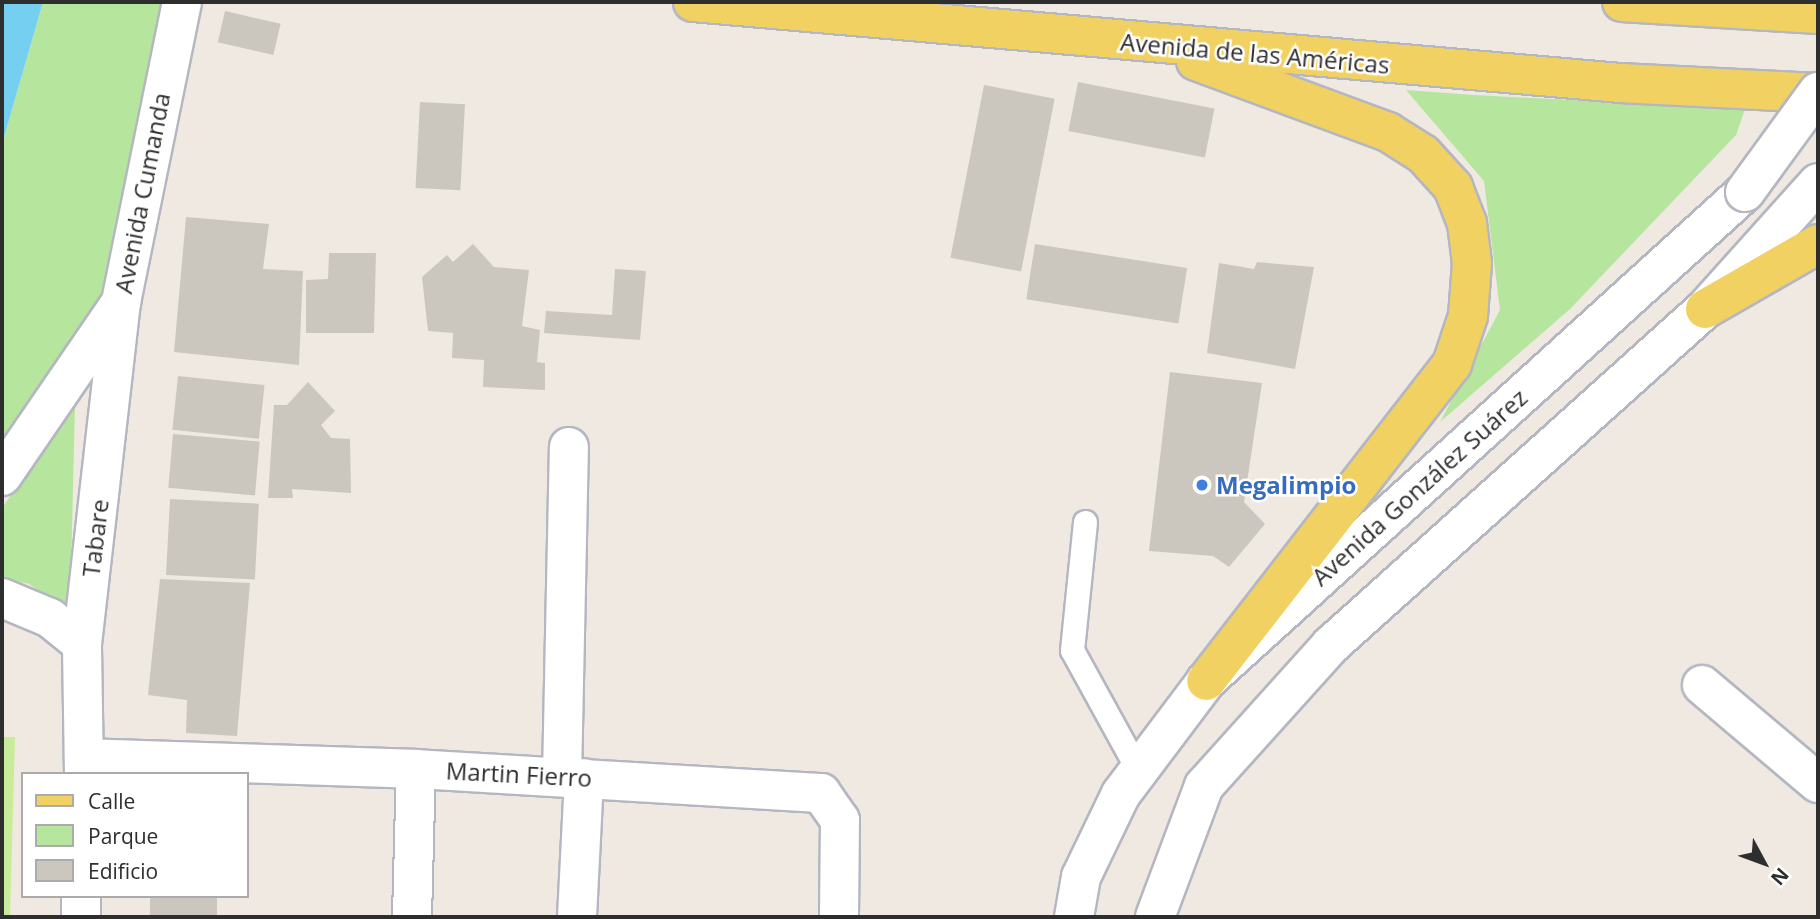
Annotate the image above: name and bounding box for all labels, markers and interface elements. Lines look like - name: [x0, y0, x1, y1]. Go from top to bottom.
- street label: Avenida de las Américas: [1119, 27, 1391, 79]
- street label: Avenida Cumanda: [108, 90, 176, 296]
- street label: Avenida González Suárez: [1305, 383, 1533, 591]
- place label: Megalimpio: [1216, 471, 1356, 499]
- marker: Megalimpio: [1194, 477, 1210, 493]
- street label: Tabare: [76, 498, 114, 578]
- street label: Martin Fierro: [445, 756, 593, 792]
- legend: [21, 772, 248, 898]
- text: Calle: [88, 787, 135, 815]
- text: Parque: [88, 822, 158, 850]
- north arrow: [1729, 828, 1799, 898]
- text: Edificio: [88, 857, 158, 885]
- text: N: [1765, 862, 1795, 891]

